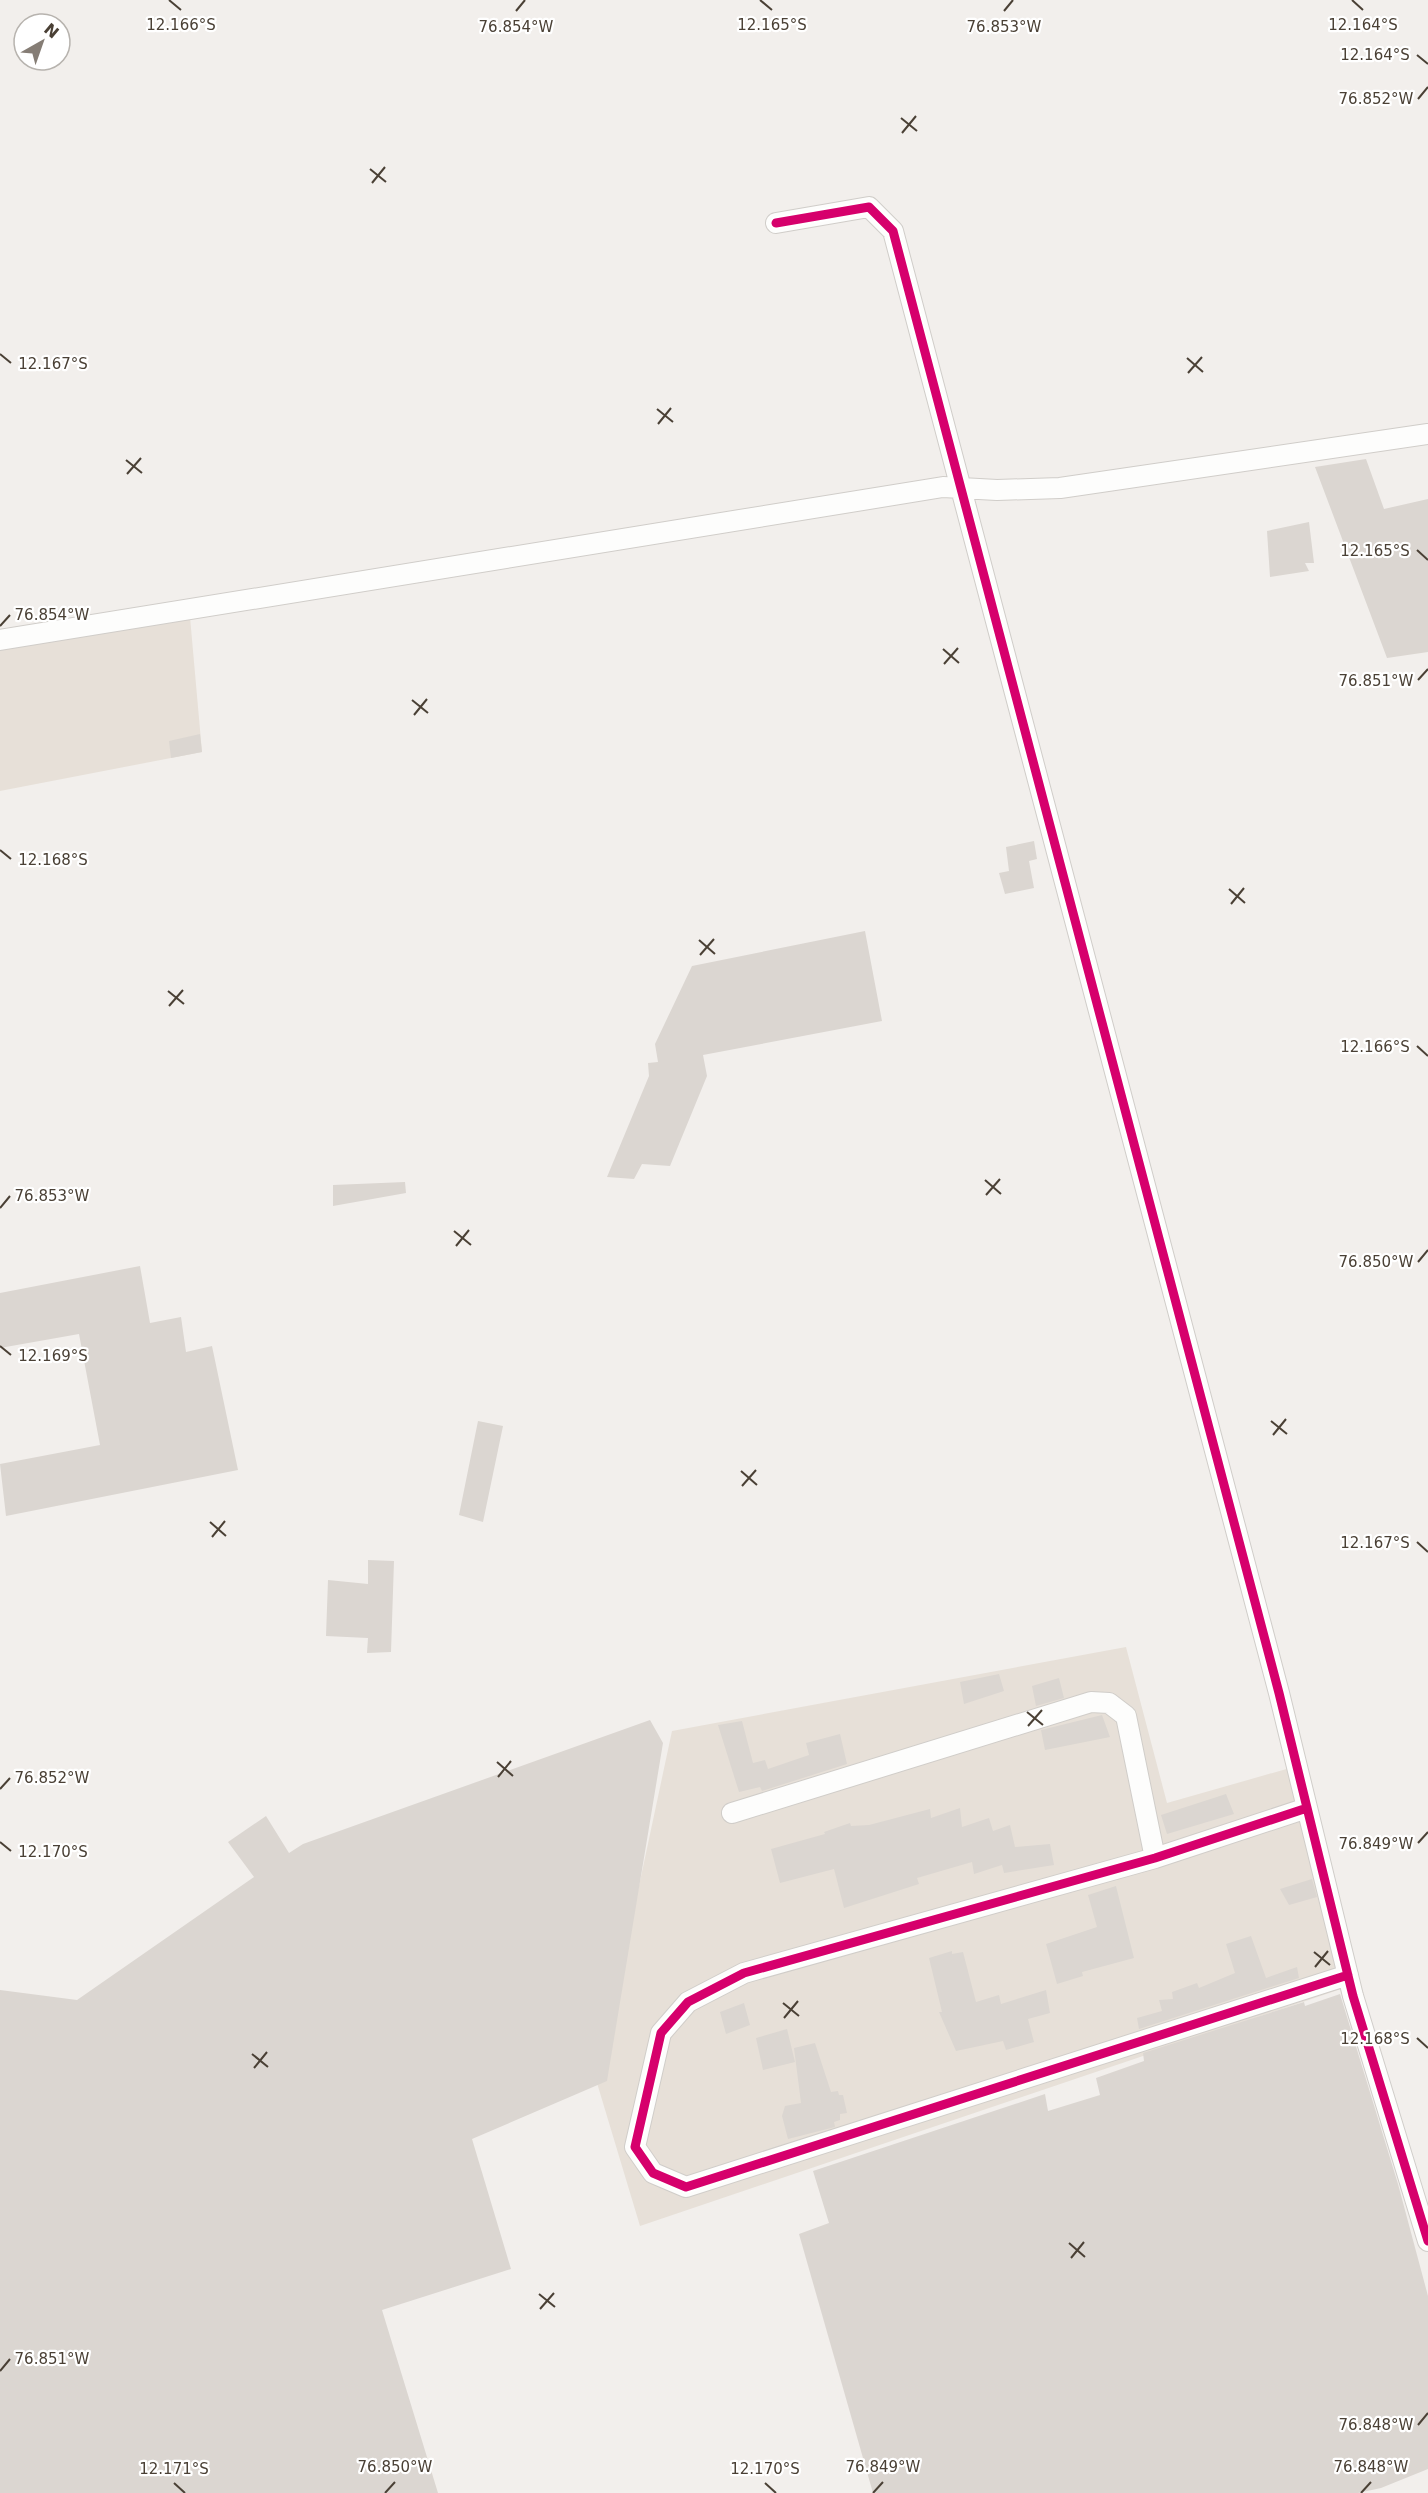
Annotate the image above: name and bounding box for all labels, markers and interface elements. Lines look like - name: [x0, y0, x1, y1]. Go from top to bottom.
- north arrow: [12, 12, 72, 72]
- text: 12.166°S: [146, 16, 216, 34]
- text: 12.165°S: [737, 16, 807, 34]
- text: 12.164°S: [1328, 16, 1398, 34]
- text: 76.854°W: [479, 18, 554, 36]
- text: 76.853°W: [967, 18, 1042, 36]
- text: N: [40, 19, 63, 42]
- text: 12.164°S: [1340, 46, 1410, 64]
- text: 76.852°W: [1339, 90, 1414, 108]
- text: 12.167°S: [18, 355, 88, 373]
- text: 12.165°S: [1340, 542, 1410, 560]
- text: 76.854°W: [15, 606, 90, 624]
- text: 76.851°W: [1339, 672, 1414, 690]
- text: 12.168°S: [18, 851, 88, 869]
- text: 12.166°S: [1340, 1038, 1410, 1056]
- text: 76.853°W: [15, 1187, 90, 1205]
- text: 76.850°W: [1339, 1253, 1414, 1271]
- text: 12.169°S: [18, 1347, 88, 1365]
- text: 12.167°S: [1340, 1534, 1410, 1552]
- text: 76.852°W: [15, 1769, 90, 1787]
- text: 76.849°W: [1339, 1835, 1414, 1853]
- text: 12.170°S: [18, 1843, 88, 1861]
- text: 12.168°S: [1340, 2030, 1410, 2048]
- text: 76.851°W: [15, 2350, 90, 2368]
- text: 76.848°W: [1339, 2416, 1414, 2434]
- text: 76.850°W: [358, 2458, 433, 2476]
- text: 76.849°W: [846, 2458, 921, 2476]
- text: 76.848°W: [1334, 2458, 1409, 2476]
- text: 12.171°S: [139, 2460, 209, 2478]
- text: 12.170°S: [730, 2460, 800, 2478]

